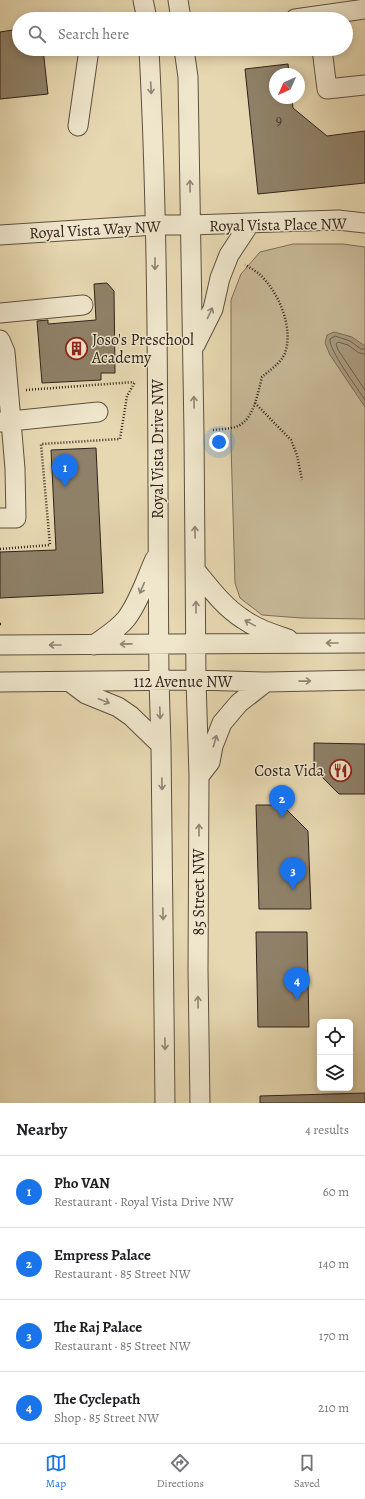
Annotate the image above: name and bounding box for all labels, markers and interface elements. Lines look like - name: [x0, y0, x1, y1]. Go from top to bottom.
- search box: [12, 12, 353, 56]
- icon: search: [26, 23, 48, 45]
- text: Search here: [58, 24, 129, 44]
- north arrow: [269, 68, 305, 104]
- one-way arrow: [148, 81, 155, 94]
- house number: 9: [276, 111, 282, 130]
- one-way arrow: [186, 180, 194, 193]
- street label: Royal Vista Place NW: [209, 213, 347, 237]
- street label: Royal Vista Way NW: [29, 216, 162, 244]
- one-way arrow: [151, 257, 159, 270]
- one-way arrow: [207, 308, 214, 320]
- place label: Joso's Preschool Academy: [91, 329, 194, 369]
- building icon: Joso's Preschool Academy: [64, 335, 90, 361]
- street label: Royal Vista Drive NW: [147, 379, 169, 519]
- one-way arrow: [190, 396, 198, 409]
- your location: [209, 432, 229, 452]
- pin: 1: [52, 454, 78, 487]
- one-way arrow: [191, 526, 199, 539]
- one-way arrow: [138, 582, 146, 594]
- one-way arrow: [192, 601, 200, 614]
- one-way arrow: [244, 619, 256, 627]
- one-way arrow: [326, 639, 339, 647]
- one-way arrow: [49, 641, 62, 649]
- one-way arrow: [120, 641, 133, 648]
- street label: 112 Avenue NW: [134, 671, 233, 693]
- one-way arrow: [298, 678, 311, 685]
- one-way arrow: [97, 697, 109, 705]
- one-way arrow: [156, 706, 164, 719]
- one-way arrow: [212, 735, 219, 748]
- restaurant icon: Costa Vida: [327, 757, 353, 783]
- place label: Costa Vida: [254, 760, 325, 782]
- one-way arrow: [158, 777, 166, 790]
- pin: 2: [269, 785, 295, 818]
- one-way arrow: [195, 824, 203, 837]
- street label: 85 Street NW: [188, 849, 210, 935]
- pin: 3: [280, 857, 306, 890]
- one-way arrow: [160, 907, 167, 920]
- pin: 4: [284, 967, 310, 1000]
- one-way arrow: [194, 996, 202, 1009]
- map controls: [317, 1019, 353, 1091]
- button: locate: [317, 1019, 353, 1055]
- one-way arrow: [161, 1037, 169, 1050]
- button: layers: [317, 1055, 353, 1091]
- text: Nearby: [16, 1118, 67, 1141]
- text: 4 results: [305, 1121, 349, 1138]
- text: Pho VAN: [54, 1173, 110, 1193]
- text: 1: [27, 1183, 31, 1200]
- text: 60 m: [323, 1183, 349, 1200]
- text: Restaurant · Royal Vista Drive NW: [54, 1193, 234, 1210]
- text: Empress Palace: [54, 1245, 151, 1265]
- text: 2: [26, 1255, 32, 1272]
- text: 140 m: [318, 1255, 349, 1272]
- text: Restaurant · 85 Street NW: [54, 1265, 191, 1282]
- text: The Raj Palace: [54, 1317, 142, 1337]
- text: 3: [26, 1327, 32, 1344]
- text: 170 m: [319, 1327, 349, 1344]
- text: Restaurant · 85 Street NW: [54, 1337, 191, 1354]
- text: The Cyclepath: [54, 1389, 140, 1409]
- text: 4: [26, 1399, 32, 1416]
- text: 210 m: [318, 1399, 349, 1416]
- text: Shop · 85 Street NW: [54, 1409, 159, 1426]
- tab: Map: [45, 1452, 67, 1491]
- tab: Directions: [157, 1452, 204, 1491]
- tab: Saved: [294, 1452, 320, 1491]

